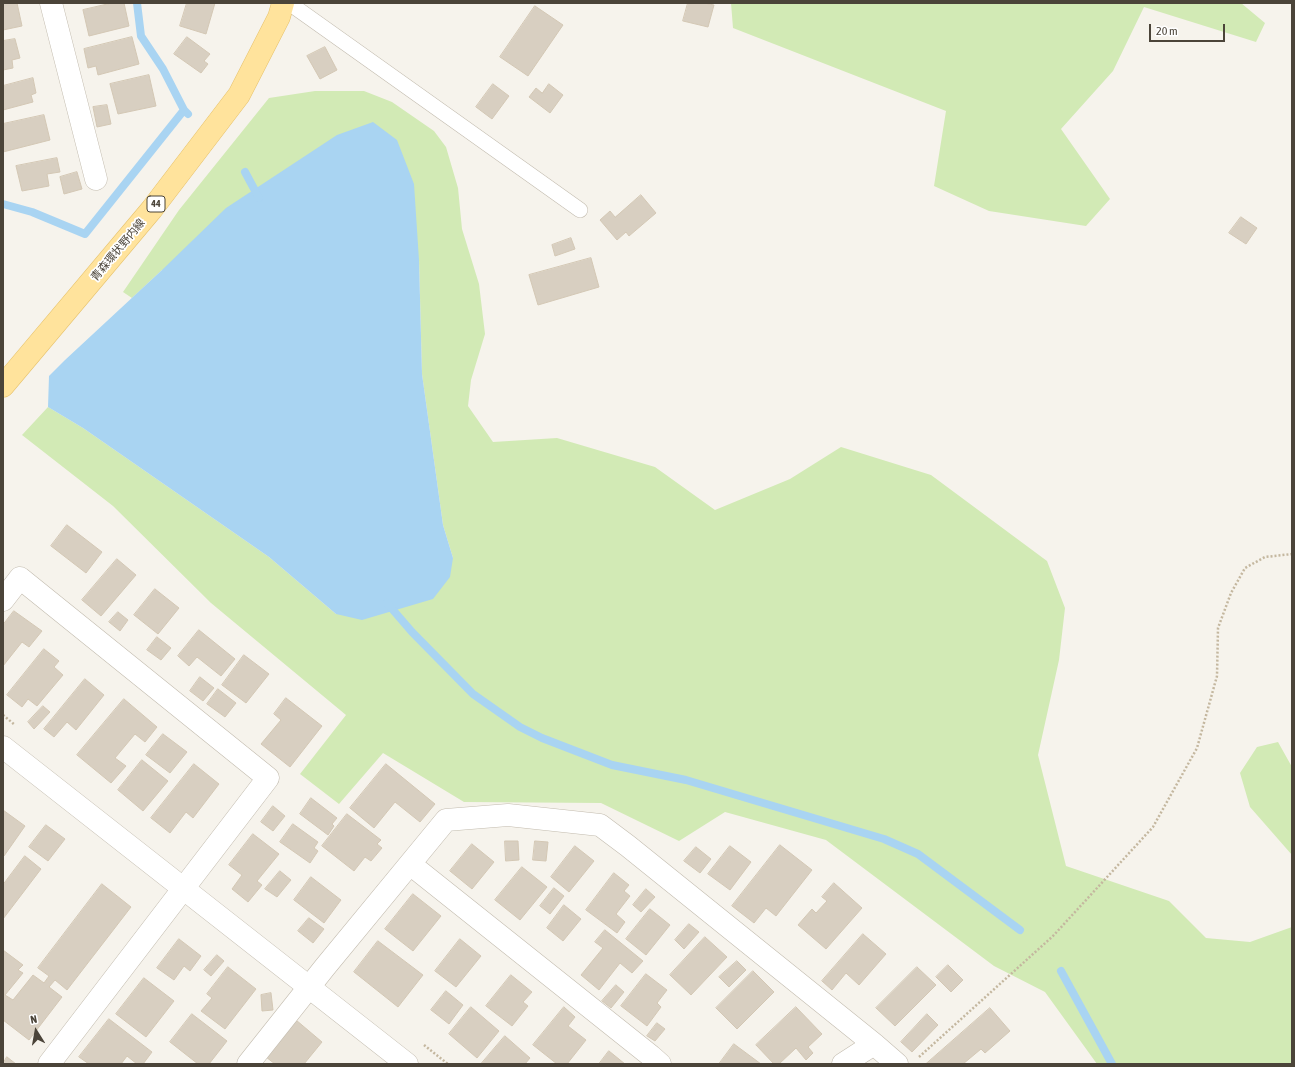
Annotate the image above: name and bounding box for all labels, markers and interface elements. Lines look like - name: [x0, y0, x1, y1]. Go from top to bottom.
- scale bar: [1151, 16, 1227, 42]
- text: 20 m: [1156, 24, 1178, 38]
- road number: 44: [147, 196, 165, 212]
- street label: 青森環状野内線: [88, 216, 148, 284]
- north arrow: [16, 1011, 56, 1051]
- text: N: [29, 1013, 38, 1026]

